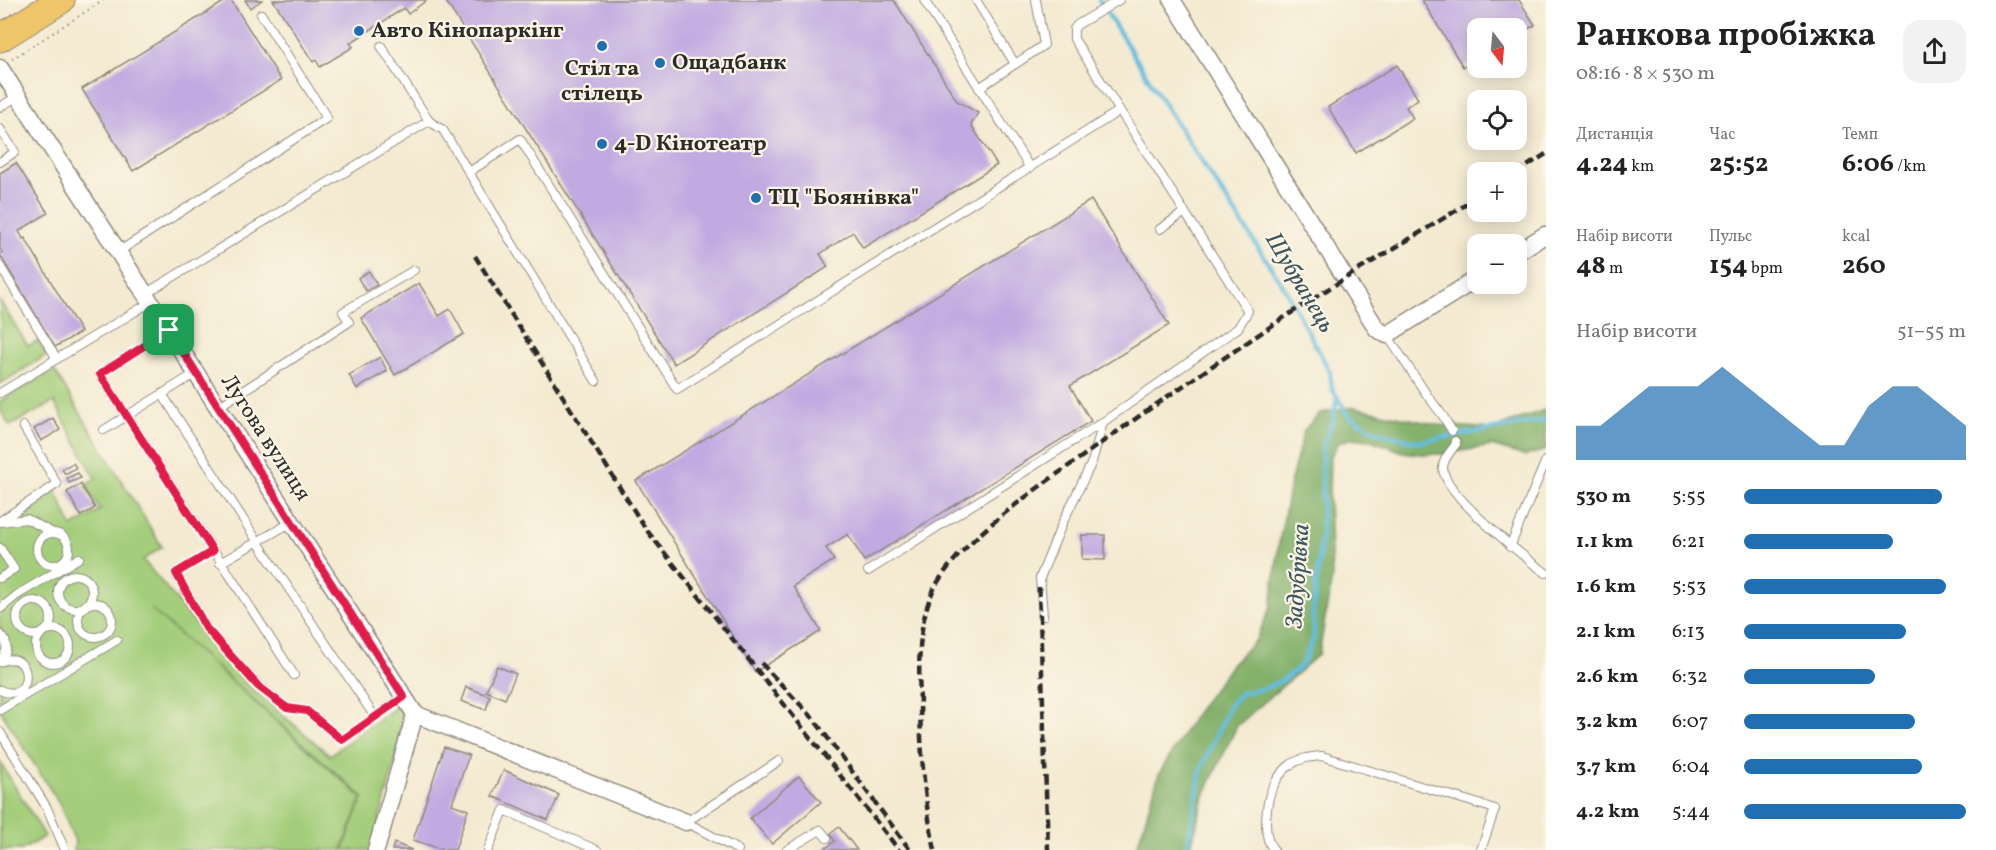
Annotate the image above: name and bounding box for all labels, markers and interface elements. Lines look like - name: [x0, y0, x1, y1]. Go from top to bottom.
- text: Ранкова пробіжка: [1576, 14, 1876, 60]
- place label: Авто Кінопаркінг: [371, 16, 564, 47]
- north arrow: [1467, 18, 1527, 78]
- map controls: [1467, 18, 1527, 294]
- button: share: [1903, 20, 1966, 83]
- marker: Авто Кінопаркінг: [352, 24, 366, 38]
- marker: Стіл та стілець: [595, 39, 609, 53]
- place label: Ощадбанк: [672, 48, 786, 79]
- place label: Стіл та стілець: [561, 54, 643, 110]
- marker: Ощадбанк: [653, 56, 667, 70]
- text: 08:16 · 8 × 530 m: [1576, 60, 1715, 88]
- button: locate: [1467, 90, 1527, 150]
- text: Дистанція: [1576, 124, 1653, 146]
- text: Час: [1709, 124, 1735, 146]
- text: Темп: [1842, 124, 1878, 146]
- place label: 4-D Кінотеатр: [614, 129, 767, 160]
- marker: 4-D Кінотеатр: [595, 137, 609, 151]
- text: 4.24: [1576, 146, 1628, 182]
- text: 25:52: [1709, 146, 1768, 182]
- text: 6:06: [1842, 146, 1894, 182]
- text: km: [1628, 156, 1654, 178]
- text: /km: [1894, 156, 1926, 178]
- button: +: [1467, 162, 1527, 222]
- place label: ТЦ "Боянівка": [768, 183, 919, 214]
- marker: ТЦ "Боянівка": [749, 191, 763, 205]
- text: Набір висоти: [1576, 226, 1673, 248]
- text: Пульс: [1709, 226, 1752, 248]
- text: kcal: [1842, 226, 1870, 248]
- water label: Шубранець: [1256, 227, 1342, 340]
- button: −: [1467, 234, 1527, 294]
- text: 48: [1576, 248, 1606, 284]
- text: 154: [1709, 248, 1748, 284]
- text: 260: [1842, 248, 1886, 284]
- text: m: [1606, 258, 1623, 280]
- text: bpm: [1748, 258, 1783, 280]
- pin: [143, 304, 194, 355]
- icon: arrive: [152, 313, 185, 346]
- text: Набір висоти: [1576, 318, 1697, 346]
- text: 51–55 m: [1897, 318, 1966, 346]
- street label: Лугова вулиця: [212, 368, 318, 508]
- text: 530 m: [1576, 483, 1631, 511]
- text: 5:55: [1672, 483, 1706, 511]
- water label: Задубрівка: [1278, 523, 1320, 630]
- text: 1.1 km: [1576, 528, 1633, 556]
- text: 6:21: [1672, 528, 1705, 556]
- text: 1.6 km: [1576, 573, 1636, 601]
- text: 5:53: [1672, 573, 1706, 601]
- text: 2.1 km: [1576, 618, 1636, 646]
- text: 6:13: [1672, 618, 1705, 646]
- text: 2.6 km: [1576, 663, 1639, 691]
- text: 6:32: [1672, 663, 1708, 691]
- text: 3.2 km: [1576, 708, 1638, 736]
- text: 6:07: [1672, 708, 1709, 736]
- text: 3.7 km: [1576, 753, 1636, 781]
- text: 6:04: [1672, 753, 1710, 781]
- text: 4.2 km: [1576, 798, 1640, 826]
- text: 5:44: [1672, 798, 1710, 826]

